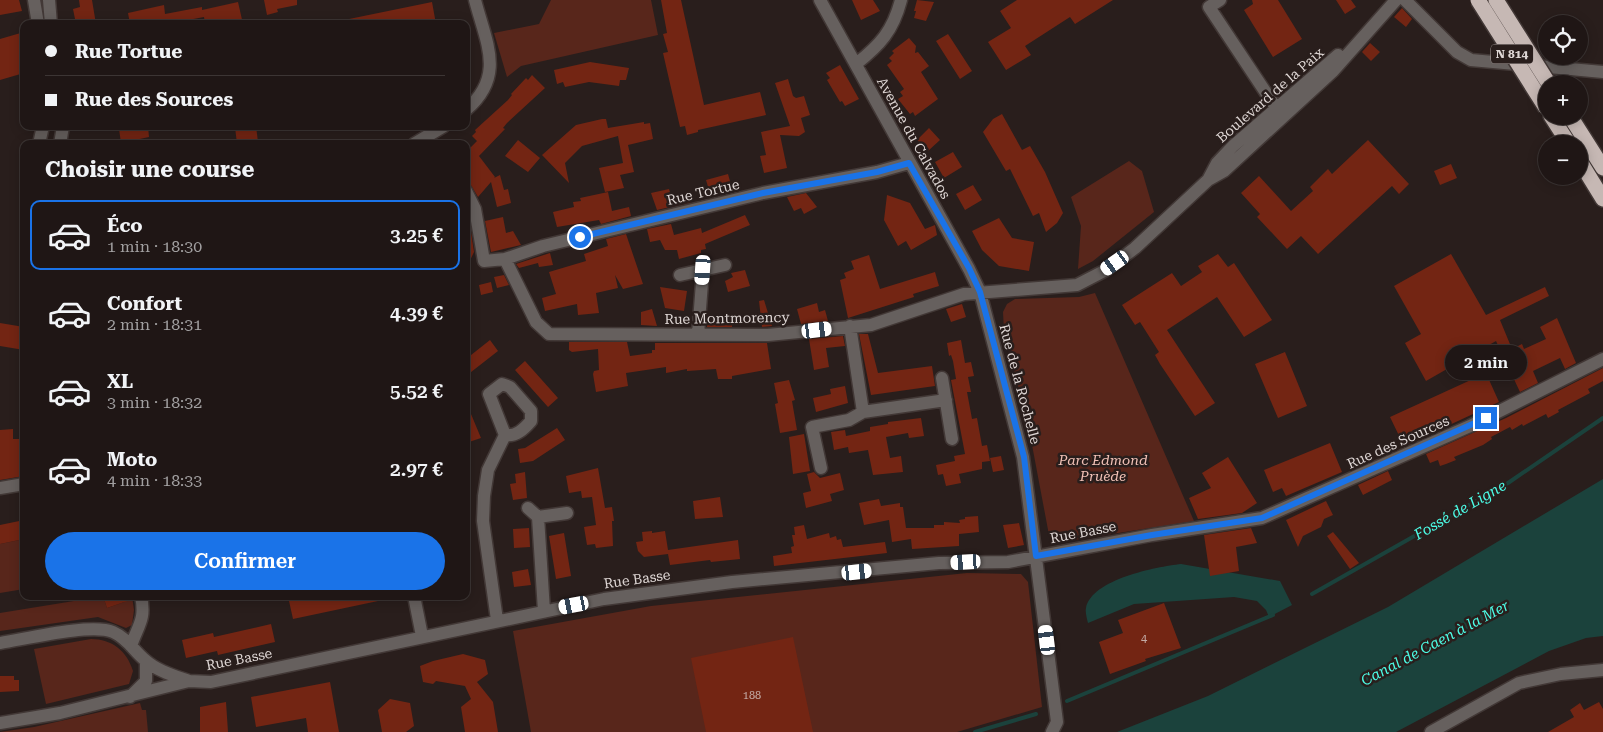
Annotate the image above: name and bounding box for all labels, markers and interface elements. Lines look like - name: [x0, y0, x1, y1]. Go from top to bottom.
- map controls: [1538, 15, 1588, 185]
- button: locate: [1538, 15, 1588, 65]
- text: Rue Tortue: [75, 40, 182, 63]
- street label: Boulevard de la Paix: [1213, 44, 1327, 146]
- road number: N 814: [1491, 44, 1533, 64]
- street label: Avenue du Calvados: [874, 74, 954, 202]
- button: +: [1538, 75, 1588, 125]
- text: Rue des Sources: [75, 88, 233, 111]
- button: −: [1538, 135, 1588, 185]
- text: Choisir une course: [45, 157, 254, 182]
- street label: Rue Tortue: [665, 176, 741, 208]
- icon: car: [47, 213, 92, 258]
- text: Éco: [107, 214, 143, 237]
- text: 3.25 €: [390, 224, 443, 247]
- route start: [569, 226, 591, 248]
- text: 1 min · 18:30: [107, 237, 202, 256]
- car: [1098, 248, 1131, 278]
- car: [694, 255, 711, 285]
- icon: car: [47, 291, 92, 336]
- text: Confort: [107, 292, 182, 315]
- text: 4.39 €: [390, 302, 443, 325]
- street label: Rue Montmorency: [664, 309, 791, 327]
- text: 2 min · 18:31: [107, 315, 202, 334]
- car: [801, 321, 832, 339]
- street label: Rue de la Rochelle: [996, 322, 1044, 446]
- callout: 2 min: [1445, 346, 1527, 380]
- text: 2 min: [1464, 353, 1508, 372]
- icon: car: [47, 369, 92, 414]
- text: XL: [107, 370, 133, 393]
- text: 5.52 €: [390, 380, 443, 403]
- text: 3 min · 18:32: [107, 393, 202, 412]
- route end: [1475, 407, 1497, 429]
- street label: Rue des Sources: [1344, 412, 1452, 472]
- icon: car: [47, 447, 92, 492]
- text: Moto: [107, 448, 157, 471]
- park label: Parc Edmond Pruède: [1057, 452, 1148, 484]
- text: 2.97 €: [390, 458, 443, 481]
- text: 4 min · 18:33: [107, 471, 202, 490]
- water label: Fossé de Ligne: [1410, 476, 1510, 544]
- street label: Rue Basse: [1049, 518, 1118, 546]
- button: Confirmer: [45, 532, 445, 590]
- car: [950, 554, 981, 570]
- car: [841, 563, 872, 581]
- street label: Rue Basse: [603, 566, 672, 592]
- car: [557, 595, 590, 615]
- water label: Canal de Caen à la Mer: [1358, 596, 1513, 690]
- car: [1037, 624, 1056, 656]
- house number: 4: [1141, 632, 1148, 645]
- street label: Rue Basse: [205, 645, 274, 673]
- house number: 188: [743, 689, 761, 702]

